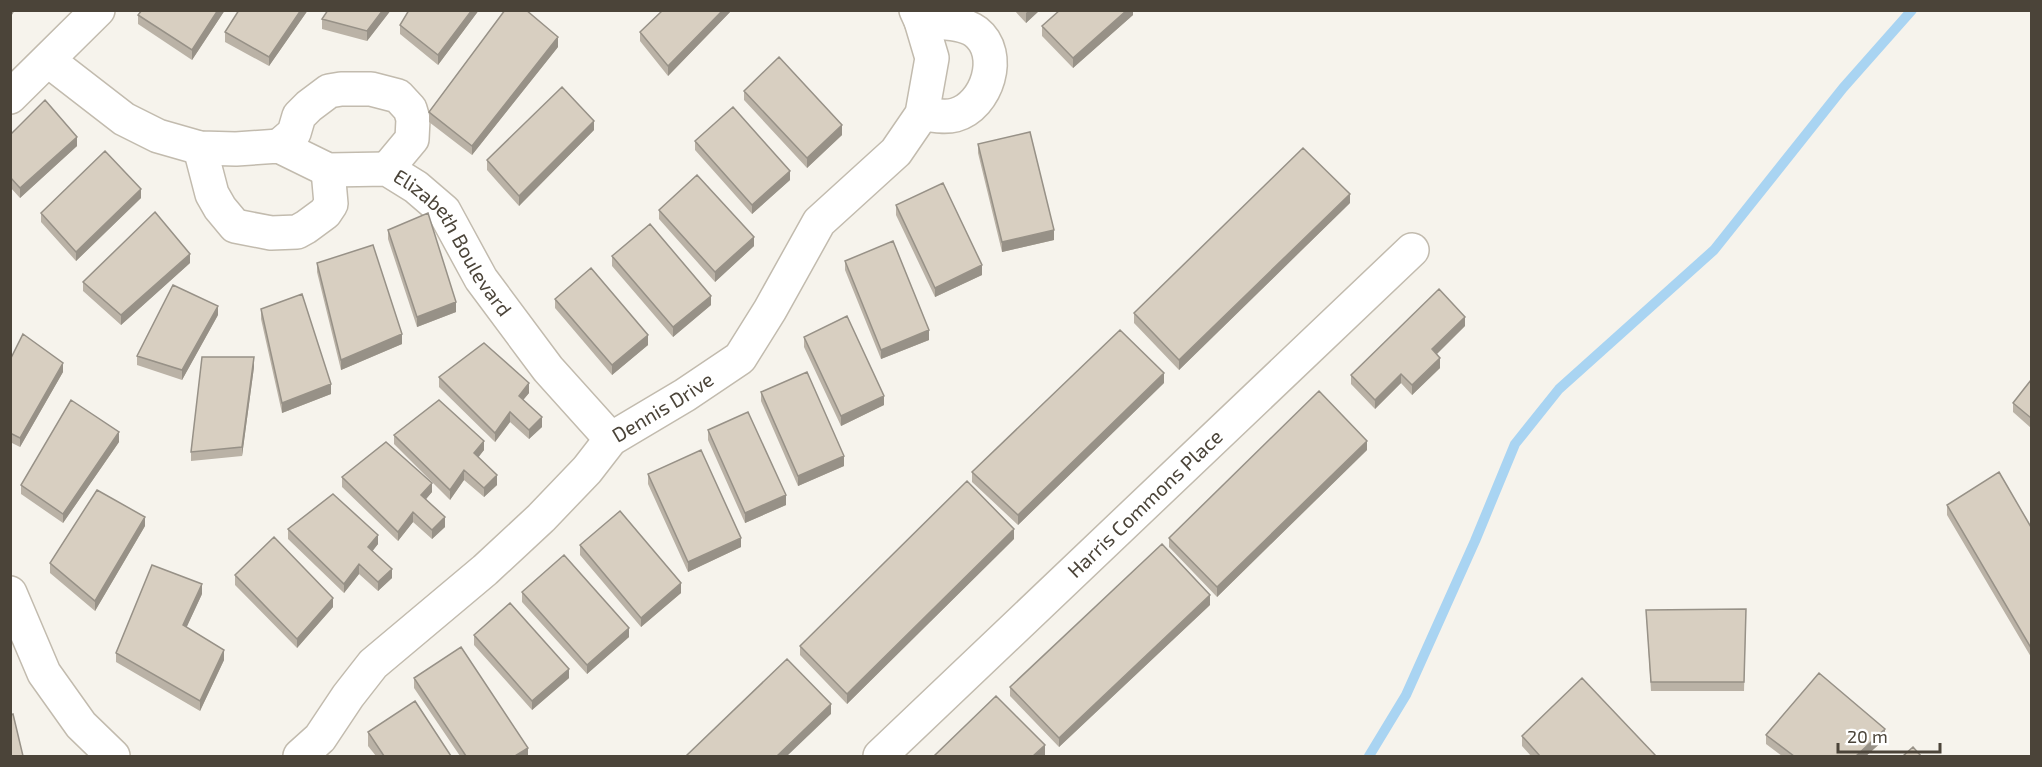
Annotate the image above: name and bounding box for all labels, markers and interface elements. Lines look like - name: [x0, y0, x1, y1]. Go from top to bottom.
- street label: Elizabeth Boulevard: [390, 163, 517, 320]
- street label: Dennis Drive: [607, 366, 718, 447]
- street label: Harris Commons Place: [1062, 424, 1227, 582]
- scale bar: [1838, 716, 1940, 754]
- text: 20 m: [1847, 725, 1888, 747]

